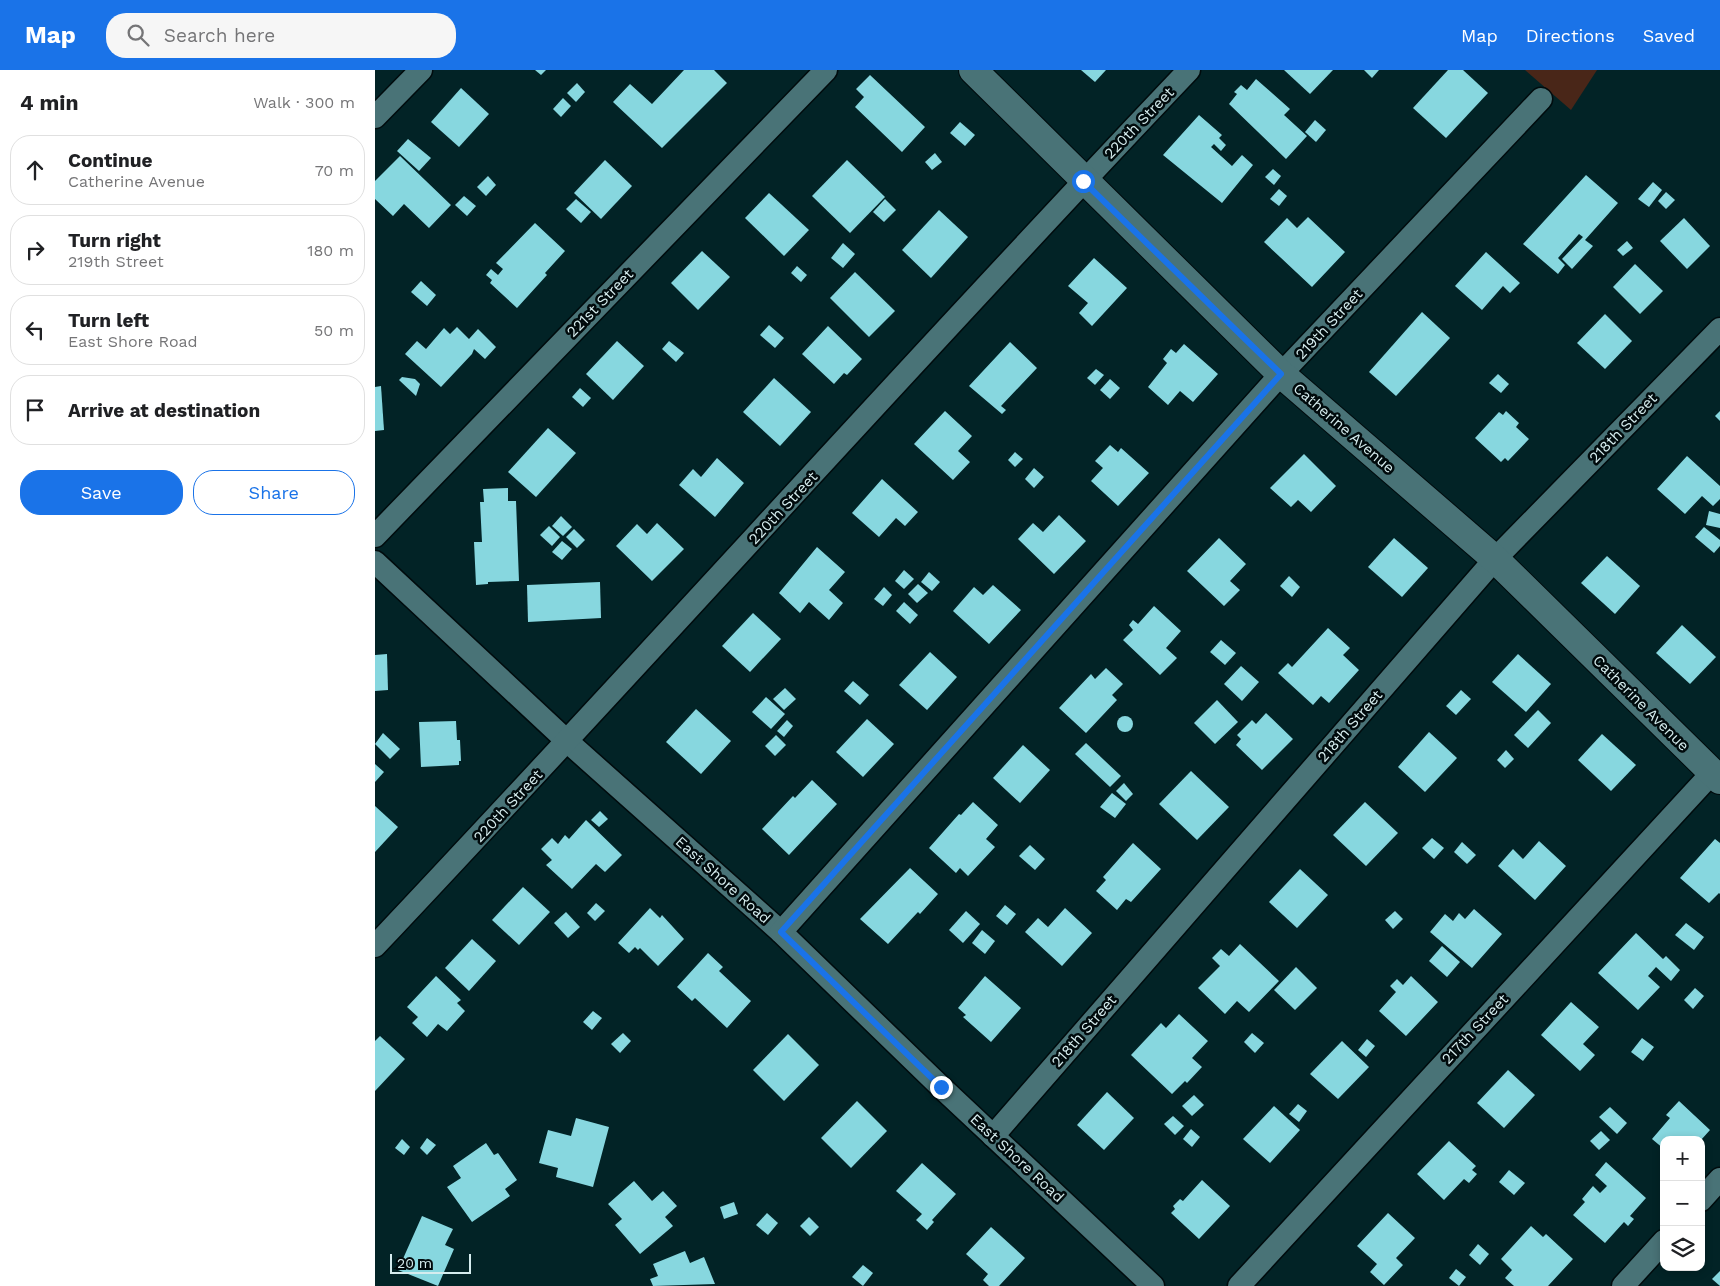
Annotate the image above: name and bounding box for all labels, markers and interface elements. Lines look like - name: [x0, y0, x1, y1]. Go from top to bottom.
- search box: [106, 13, 456, 58]
- text: Map: [25, 21, 76, 49]
- icon: search: [124, 21, 152, 49]
- text: Search here: [164, 24, 275, 47]
- text: Map: [1461, 25, 1498, 46]
- text: Directions: [1526, 25, 1615, 46]
- text: Saved: [1643, 25, 1695, 46]
- street label: 220th Street: [1100, 83, 1178, 163]
- text: 4 min: [20, 90, 78, 115]
- text: Walk · 300 m: [253, 93, 355, 112]
- text: Continue: [68, 149, 152, 172]
- icon: ahead: [21, 156, 49, 184]
- text: 70 m: [315, 161, 354, 180]
- route start: [1072, 170, 1095, 193]
- text: Catherine Avenue: [68, 172, 205, 191]
- text: Turn right: [68, 229, 161, 252]
- icon: right: [21, 236, 49, 264]
- text: 180 m: [307, 241, 354, 260]
- text: 219th Street: [68, 252, 164, 271]
- street label: 221st Street: [563, 265, 637, 341]
- street label: 219th Street: [1292, 285, 1367, 363]
- text: Turn left: [68, 309, 149, 332]
- icon: left: [21, 316, 49, 344]
- text: 50 m: [314, 321, 354, 340]
- text: East Shore Road: [68, 332, 198, 351]
- street label: Catherine Avenue: [1290, 379, 1398, 477]
- street label: 218th Street: [1585, 389, 1661, 467]
- icon: arrive: [21, 396, 49, 424]
- text: Arrive at destination: [68, 399, 260, 422]
- street label: 220th Street: [745, 467, 822, 548]
- button: Save: [20, 470, 183, 515]
- button: Share: [193, 470, 355, 515]
- street label: Catherine Avenue: [1589, 651, 1693, 755]
- street label: 218th Street: [1314, 686, 1387, 766]
- street label: 220th Street: [470, 765, 547, 846]
- street label: East Shore Road: [672, 833, 774, 927]
- street label: 217th Street: [1438, 990, 1512, 1068]
- street label: 218th Street: [1048, 991, 1121, 1071]
- route end: [930, 1076, 953, 1099]
- street label: East Shore Road: [966, 1110, 1068, 1206]
- map controls: [1660, 1136, 1705, 1271]
- button: +: [1660, 1136, 1705, 1181]
- button: −: [1660, 1181, 1705, 1226]
- button: layers: [1660, 1226, 1705, 1271]
- scale bar: [390, 1251, 471, 1274]
- text: 20 m: [397, 1255, 432, 1271]

